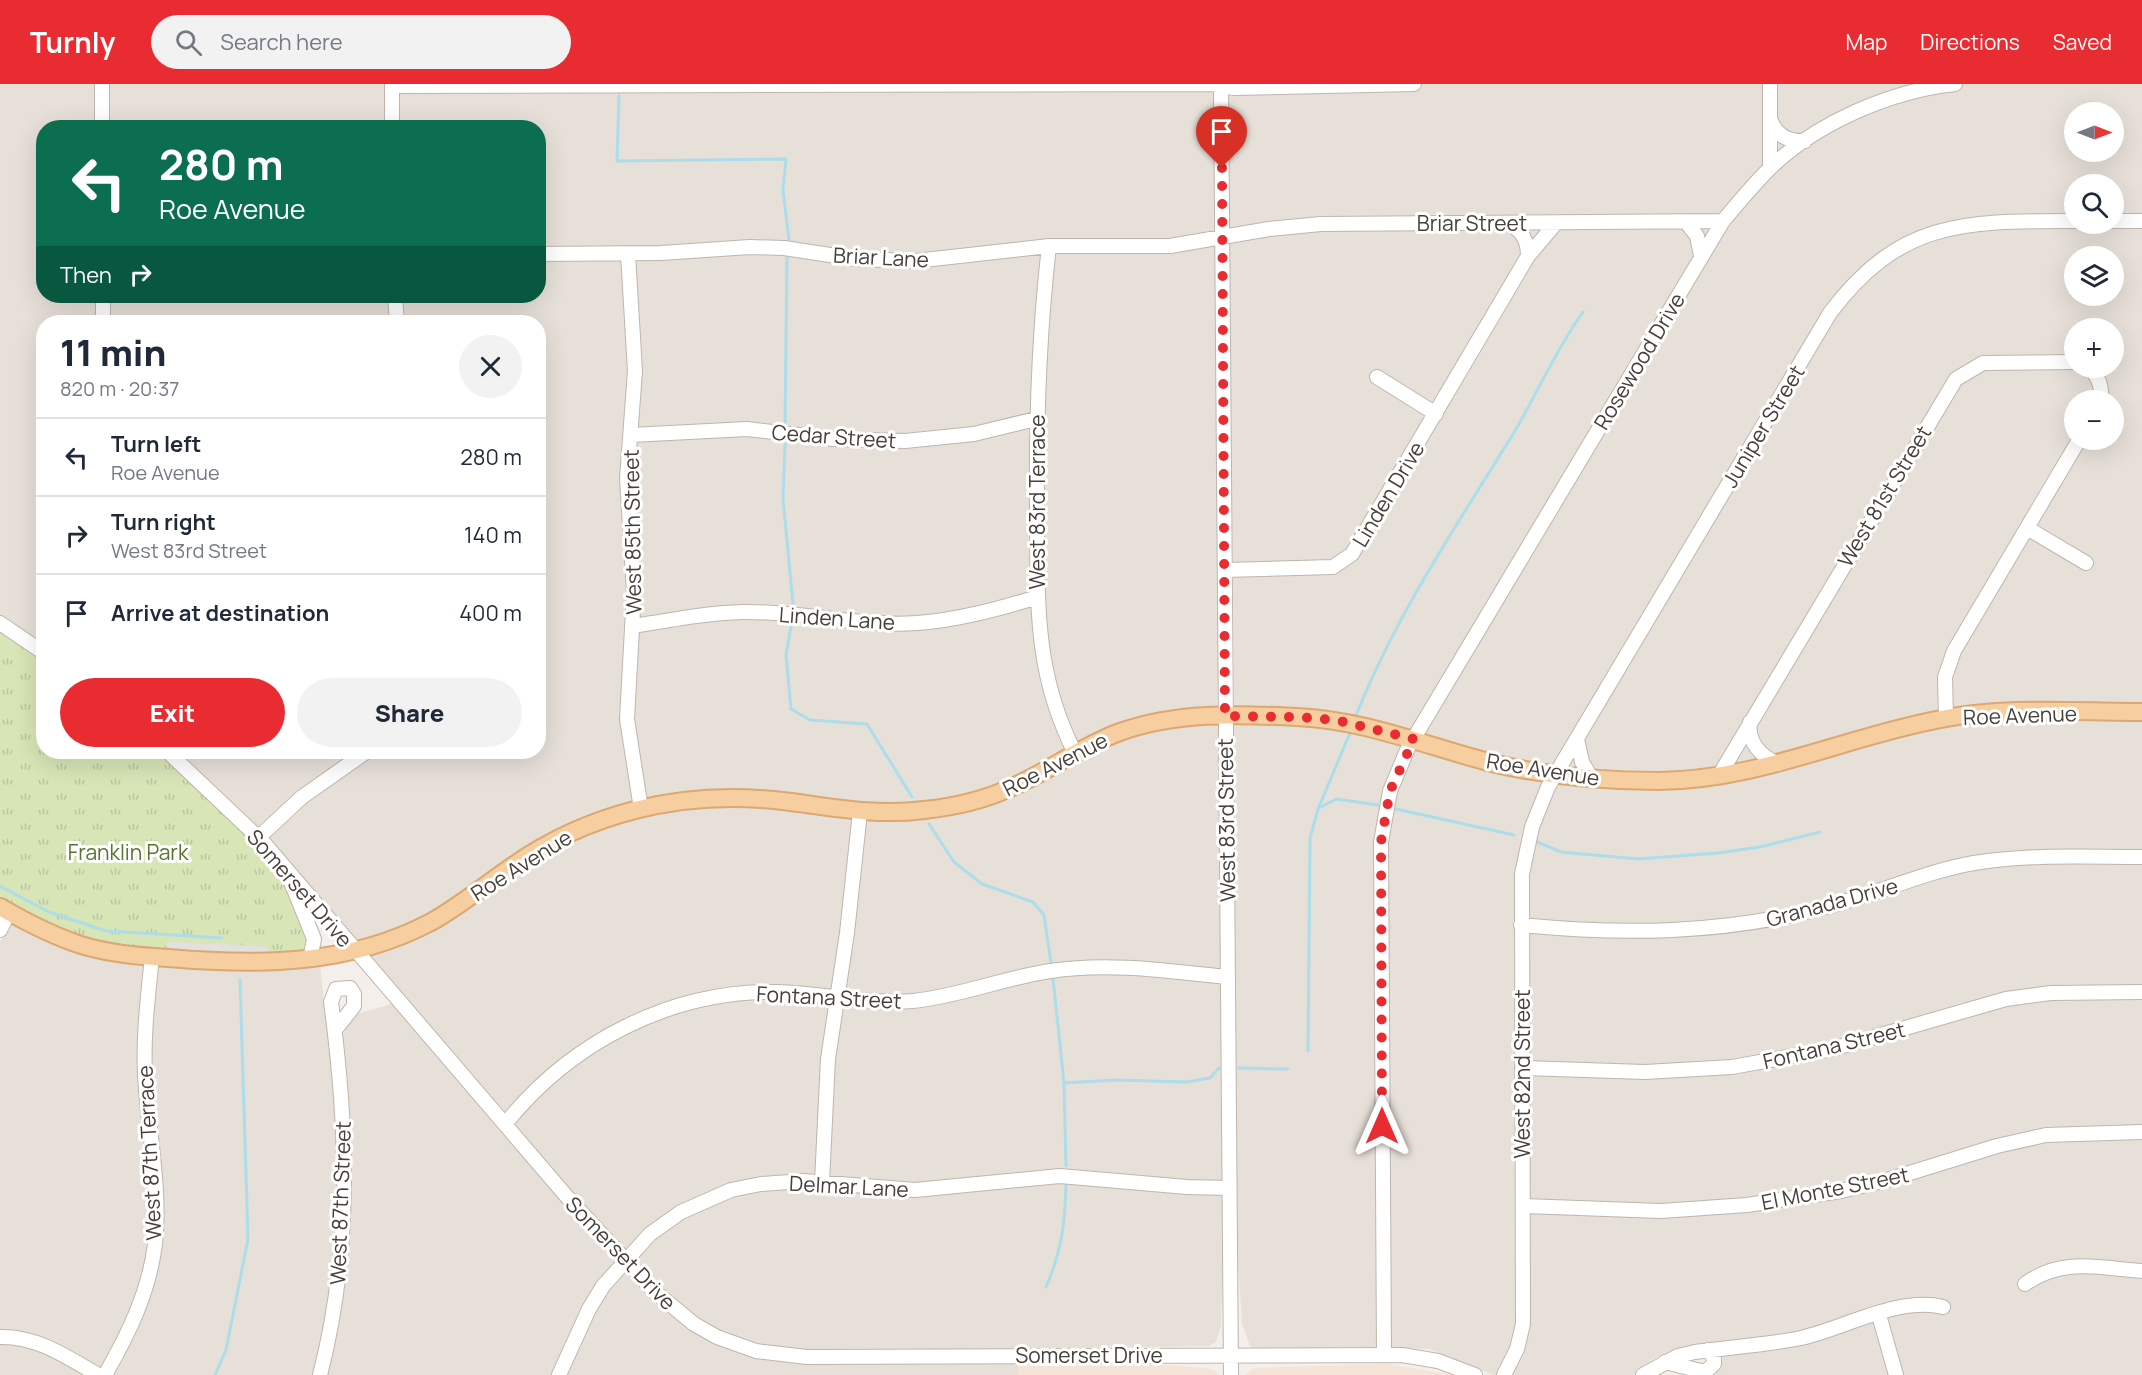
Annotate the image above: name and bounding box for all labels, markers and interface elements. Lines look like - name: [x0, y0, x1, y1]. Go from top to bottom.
- search box: [151, 15, 571, 69]
- text: Turnly: [30, 23, 115, 61]
- icon: search: [172, 26, 205, 59]
- text: Search here: [220, 27, 343, 57]
- text: Map: [1846, 28, 1887, 56]
- text: Directions: [1920, 28, 2020, 56]
- text: Saved: [2053, 28, 2112, 56]
- north arrow: [2064, 102, 2124, 162]
- map controls: [2064, 102, 2124, 450]
- pin: [1196, 106, 1247, 168]
- icon: arrive: [1205, 115, 1238, 148]
- text: 280 m: [159, 135, 284, 193]
- icon: left: [60, 144, 138, 222]
- button: search: [2064, 174, 2124, 234]
- text: Roe Avenue: [159, 190, 306, 227]
- street label: Briar Street: [1417, 209, 1527, 237]
- street label: Briar Lane: [832, 241, 930, 273]
- button: layers: [2064, 246, 2124, 306]
- icon: right: [124, 258, 157, 291]
- text: Then: [60, 260, 112, 290]
- street label: Rosewood Drive: [1587, 287, 1691, 435]
- button: +: [2064, 318, 2124, 378]
- text: 11 min: [60, 328, 166, 377]
- button: close: [459, 335, 522, 398]
- street label: Juniper Street: [1716, 360, 1810, 492]
- text: 820 m · 20:37: [60, 375, 179, 402]
- button: −: [2064, 390, 2124, 450]
- street label: West 83rd Terrace: [1023, 414, 1051, 590]
- street label: Cedar Street: [771, 418, 897, 454]
- street label: West 81st Street: [1831, 420, 1937, 572]
- text: Turn left: [111, 429, 201, 459]
- street label: Linden Drive: [1346, 436, 1430, 552]
- icon: left: [60, 441, 93, 474]
- text: 280 m: [460, 442, 522, 472]
- street label: West 85th Street: [617, 449, 647, 615]
- text: Roe Avenue: [111, 459, 220, 486]
- text: Turn right: [111, 507, 216, 537]
- icon: right: [60, 519, 93, 552]
- text: 140 m: [464, 520, 522, 550]
- text: West 83rd Street: [111, 537, 267, 564]
- icon: arrive: [60, 597, 93, 630]
- text: Arrive at destination: [111, 598, 329, 628]
- text: 400 m: [459, 598, 522, 628]
- street label: Linden Lane: [778, 600, 896, 636]
- button: Exit: [60, 678, 285, 747]
- button: Share: [297, 678, 522, 747]
- street label: Roe Avenue: [1963, 699, 2077, 731]
- street label: Roe Avenue: [998, 726, 1112, 802]
- street label: West 83rd Street: [1211, 738, 1241, 902]
- street label: Roe Avenue: [1484, 746, 1602, 792]
- street label: Somerset Drive: [241, 823, 359, 953]
- street label: Roe Avenue: [465, 823, 577, 907]
- park label: Franklin Park: [68, 838, 189, 866]
- street label: Granada Drive: [1763, 871, 1901, 933]
- street label: Fontana Street: [756, 979, 902, 1015]
- street label: West 82nd Street: [1508, 989, 1536, 1159]
- street label: Fontana Street: [1760, 1015, 1908, 1075]
- street label: West 87th Terrace: [130, 1065, 168, 1241]
- position arrow: [1350, 1094, 1414, 1158]
- street label: West 87th Street: [323, 1121, 357, 1285]
- street label: El Monte Street: [1759, 1160, 1911, 1216]
- street label: Delmar Lane: [789, 1169, 909, 1203]
- street label: Somerset Drive: [560, 1190, 682, 1316]
- street label: Somerset Drive: [1015, 1341, 1163, 1369]

